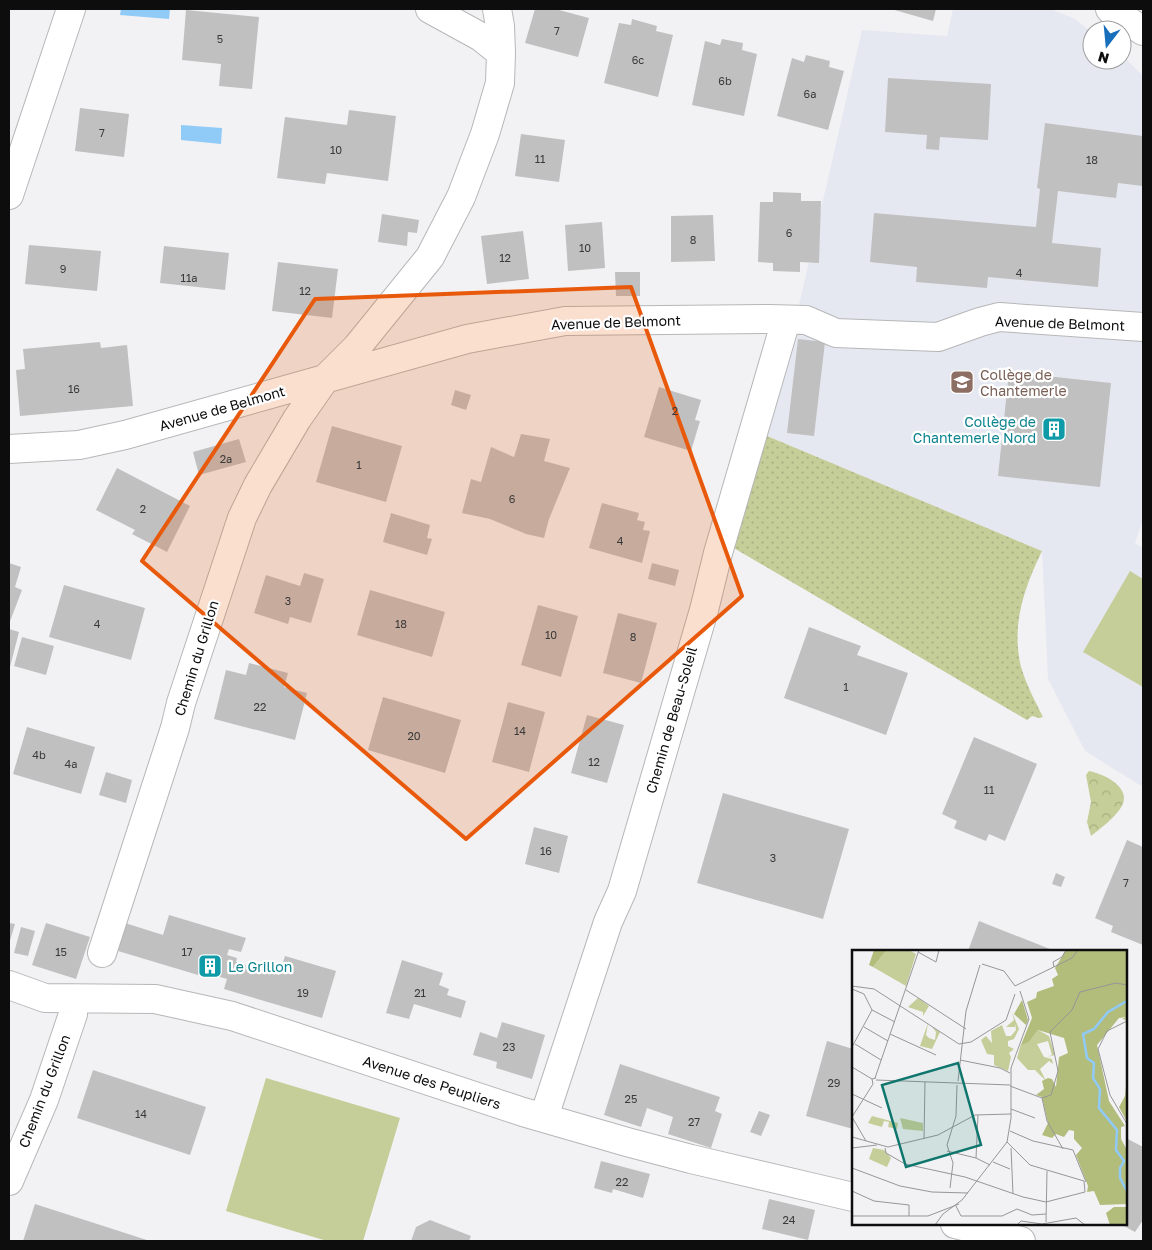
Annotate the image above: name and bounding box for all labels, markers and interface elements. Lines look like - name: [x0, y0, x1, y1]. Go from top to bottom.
- north arrow: [1082, 20, 1132, 70]
- house number: 7: [554, 24, 560, 37]
- house number: 5: [217, 32, 223, 45]
- text: N: [1096, 48, 1111, 68]
- house number: 6c: [632, 53, 644, 66]
- house number: 6b: [718, 74, 732, 87]
- house number: 6a: [804, 87, 816, 100]
- house number: 7: [99, 126, 105, 139]
- house number: 10: [330, 143, 342, 156]
- house number: 11: [535, 152, 545, 165]
- house number: 18: [1086, 153, 1098, 166]
- house number: 6: [786, 226, 793, 239]
- house number: 8: [690, 233, 697, 246]
- house number: 10: [579, 241, 591, 254]
- house number: 12: [499, 251, 511, 264]
- house number: 9: [60, 262, 66, 275]
- house number: 4: [1016, 266, 1023, 279]
- house number: 11a: [181, 271, 197, 284]
- house number: 12: [299, 284, 311, 297]
- street label: Avenue de Belmont: [551, 311, 681, 333]
- street label: Avenue de Belmont: [995, 312, 1125, 334]
- place label: Collège de Chantemerle: [980, 366, 1067, 399]
- school or university icon: Collège de Chantemerle: [949, 369, 975, 395]
- house number: 16: [68, 382, 80, 395]
- street label: Avenue de Belmont: [157, 382, 287, 434]
- house number: 2: [672, 404, 678, 417]
- place label: Collège de Chantemerle Nord: [913, 413, 1036, 446]
- building icon: Collège de Chantemerle Nord: [1041, 416, 1067, 442]
- house number: 2a: [220, 452, 232, 465]
- house number: 1: [356, 458, 362, 471]
- house number: 6: [509, 492, 516, 505]
- house number: 2: [140, 502, 146, 515]
- house number: 4: [617, 534, 624, 547]
- house number: 3: [285, 594, 291, 607]
- street label: Chemin du Grillon: [170, 598, 222, 718]
- house number: 4: [94, 617, 101, 630]
- house number: 18: [395, 617, 407, 630]
- house number: 10: [545, 628, 557, 641]
- house number: 8: [630, 630, 637, 643]
- street label: Chemin de Beau-Soleil: [642, 645, 700, 795]
- house number: 1: [843, 680, 849, 693]
- house number: 22: [254, 700, 266, 713]
- house number: 14: [514, 724, 526, 737]
- house number: 20: [407, 729, 421, 742]
- house number: 4b: [32, 748, 46, 761]
- house number: 12: [588, 755, 600, 768]
- house number: 4a: [65, 757, 77, 770]
- house number: 11: [984, 783, 994, 796]
- house number: 16: [540, 844, 552, 857]
- house number: 3: [770, 851, 776, 864]
- house number: 7: [1123, 876, 1129, 889]
- house number: 15: [55, 945, 67, 958]
- house number: 17: [181, 945, 193, 958]
- inset map: [852, 950, 1127, 1225]
- building icon: Le Grillon: [197, 953, 223, 979]
- place label: Le Grillon: [228, 958, 292, 975]
- house number: 19: [297, 986, 309, 999]
- house number: 21: [414, 986, 426, 999]
- street label: Chemin du Grillon: [15, 1032, 73, 1150]
- house number: 23: [503, 1040, 515, 1053]
- street label: Avenue des Peupliers: [361, 1052, 503, 1112]
- house number: 29: [827, 1076, 841, 1089]
- house number: 25: [625, 1092, 637, 1105]
- house number: 14: [135, 1107, 147, 1120]
- house number: 27: [688, 1115, 700, 1128]
- house number: 22: [616, 1175, 628, 1188]
- house number: 24: [782, 1213, 796, 1226]

